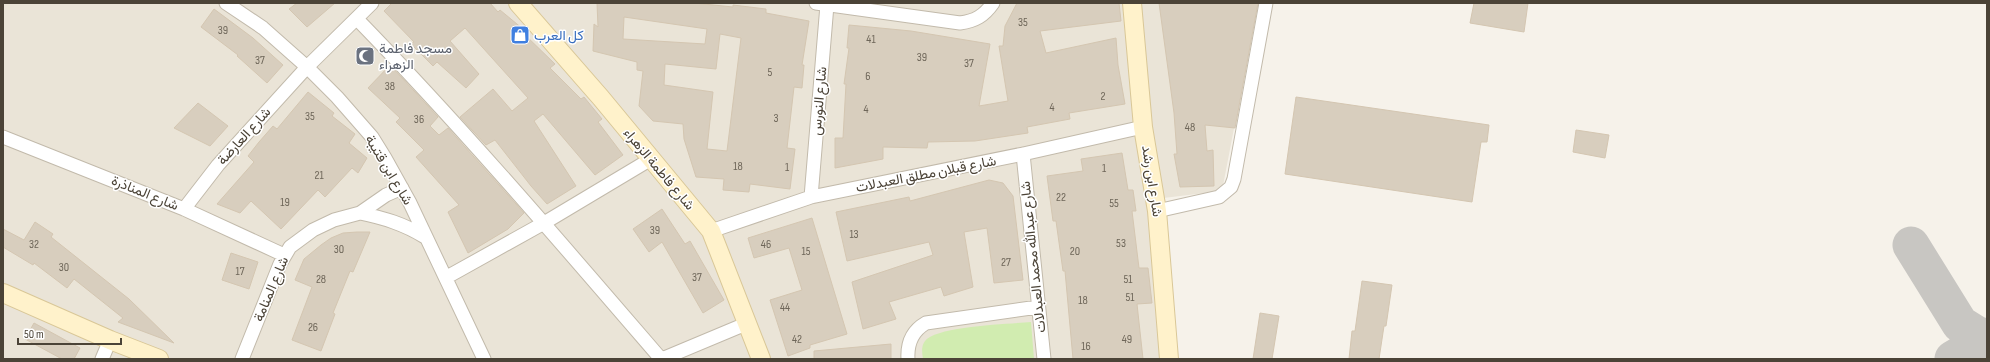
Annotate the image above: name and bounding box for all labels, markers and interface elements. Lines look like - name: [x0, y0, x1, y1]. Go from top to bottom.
- house number: 35: [1018, 15, 1028, 30]
- house number: 39: [218, 23, 228, 38]
- shop icon: كل العرب: [509, 24, 531, 46]
- place label: كل العرب: [534, 27, 584, 44]
- house number: 41: [866, 32, 876, 47]
- place label: مسجد فاطمة الزهراء: [379, 40, 452, 73]
- mosque icon: مسجد فاطمة الزهراء: [354, 45, 376, 67]
- house number: 39: [917, 50, 927, 65]
- house number: 37: [255, 53, 265, 68]
- house number: 37: [964, 56, 974, 71]
- house number: 5: [768, 65, 773, 80]
- street label: شارع النورس: [808, 66, 832, 136]
- house number: 6: [865, 69, 871, 84]
- house number: 38: [385, 79, 395, 94]
- house number: 2: [1101, 89, 1106, 104]
- house number: 4: [1049, 100, 1055, 115]
- house number: 4: [863, 102, 869, 117]
- street label: شارع العارضة: [214, 104, 276, 170]
- house number: 35: [305, 109, 315, 124]
- house number: 3: [773, 111, 779, 126]
- house number: 36: [414, 112, 424, 127]
- house number: 48: [1185, 120, 1195, 135]
- street label: شارع فاطمة الزهراء: [618, 125, 698, 215]
- street label: شارع ابن قتيبة: [360, 132, 417, 209]
- street label: شارع ابن رشد: [1136, 144, 1166, 218]
- street label: شارع قبلان مطلق العبدلات: [854, 152, 998, 198]
- house number: 18: [733, 159, 743, 174]
- house number: 1: [785, 160, 790, 175]
- house number: 1: [1102, 161, 1107, 176]
- house number: 21: [314, 168, 324, 183]
- street label: شارع المناذرة: [108, 172, 181, 216]
- street label: شارع عبدالله محمد العبدلات: [1017, 180, 1051, 334]
- house number: 22: [1056, 190, 1066, 205]
- house number: 19: [280, 195, 290, 210]
- house number: 55: [1109, 196, 1119, 211]
- house number: 39: [650, 223, 660, 238]
- house number: 13: [849, 227, 859, 242]
- house number: 53: [1116, 236, 1126, 251]
- house number: 32: [29, 237, 39, 252]
- house number: 46: [761, 237, 771, 252]
- house number: 30: [334, 242, 344, 257]
- house number: 15: [801, 244, 811, 259]
- house number: 20: [1070, 244, 1080, 259]
- street label: شارع المنامة: [250, 254, 294, 325]
- house number: 27: [1001, 255, 1011, 270]
- house number: 30: [59, 260, 69, 275]
- house number: 17: [236, 264, 245, 279]
- house number: 37: [692, 270, 702, 285]
- house number: 28: [316, 272, 326, 287]
- house number: 51: [1123, 272, 1133, 287]
- house number: 51: [1125, 290, 1135, 305]
- house number: 18: [1078, 293, 1088, 308]
- house number: 44: [780, 300, 790, 315]
- scale bar: [18, 320, 121, 346]
- house number: 26: [308, 320, 318, 335]
- text: 50 m: [24, 327, 44, 342]
- house number: 42: [792, 332, 802, 347]
- house number: 49: [1122, 332, 1132, 347]
- house number: 16: [1081, 339, 1091, 354]

